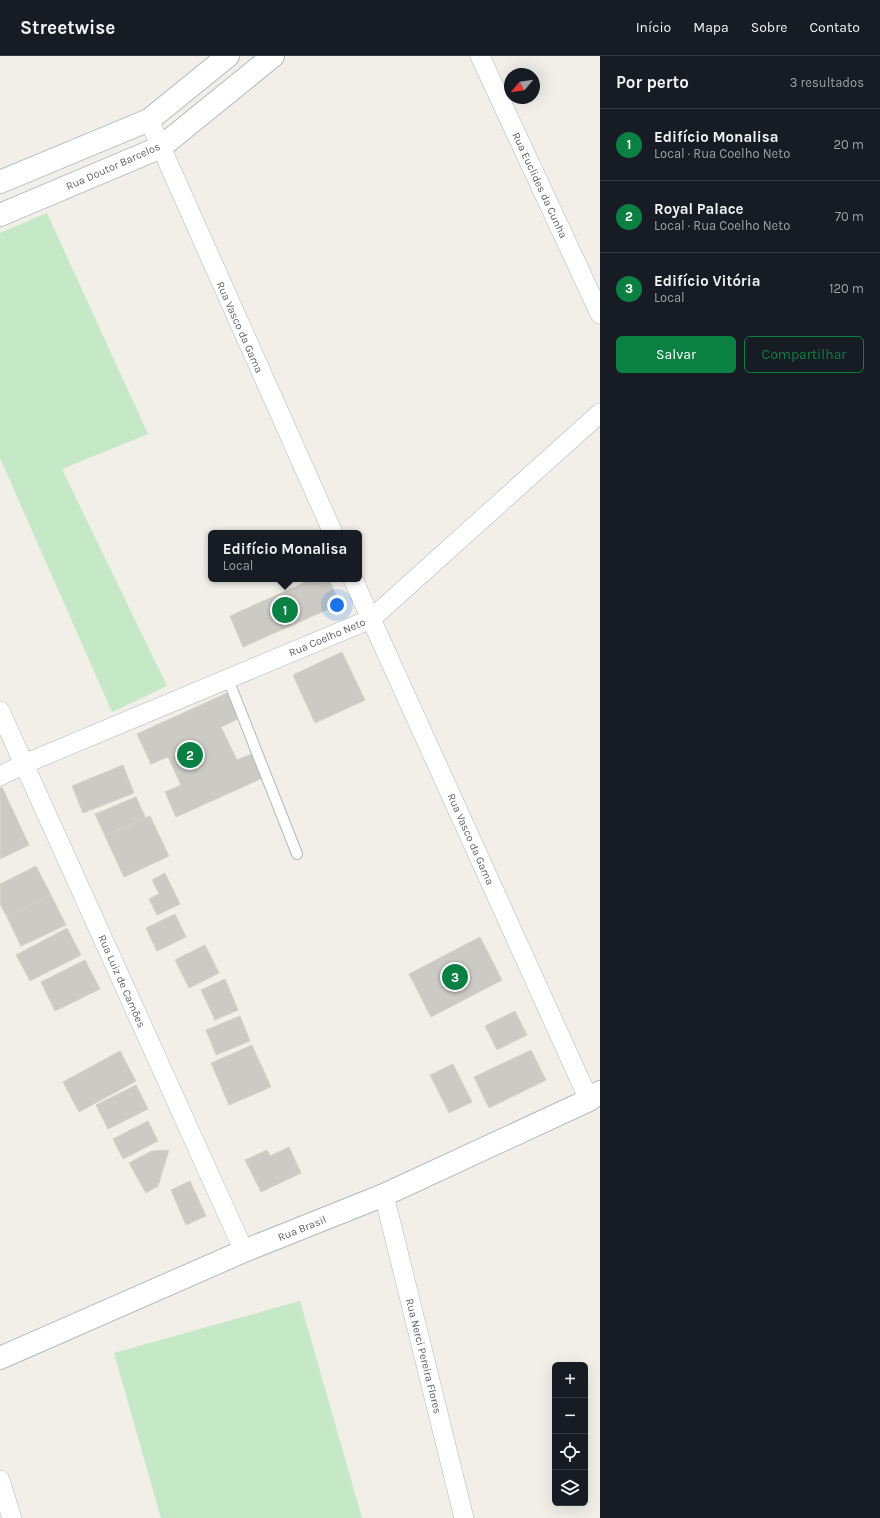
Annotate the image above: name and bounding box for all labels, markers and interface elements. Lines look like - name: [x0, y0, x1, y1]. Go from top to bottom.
- text: Streetwise: [20, 17, 115, 39]
- text: Início: [636, 19, 671, 36]
- text: Mapa: [693, 19, 729, 36]
- text: Sobre: [751, 19, 787, 36]
- text: Contato: [809, 19, 860, 36]
- north arrow: [504, 68, 540, 104]
- text: Por perto: [616, 72, 689, 92]
- text: 3 resultados: [790, 75, 864, 90]
- text: Edifício Monalisa: [654, 128, 778, 146]
- street label: Rua Euclides da Cunha: [509, 130, 570, 240]
- text: 1: [627, 137, 631, 152]
- text: 20 m: [834, 137, 864, 152]
- street label: Rua Doutor Barcelos: [64, 140, 163, 193]
- text: Local · Rua Coelho Neto: [654, 146, 790, 161]
- text: Royal Palace: [654, 200, 744, 218]
- text: 2: [625, 209, 633, 224]
- text: 70 m: [835, 209, 864, 224]
- text: Local · Rua Coelho Neto: [654, 218, 790, 233]
- text: Edifício Vitória: [654, 272, 760, 290]
- street label: Rua Vasco da Gama: [214, 279, 266, 375]
- text: 3: [625, 281, 633, 296]
- text: 120 m: [829, 281, 864, 296]
- text: Local: [654, 290, 685, 305]
- button: Salvar: [616, 336, 736, 373]
- button: Compartilhar: [744, 336, 864, 373]
- popup: [208, 530, 362, 582]
- text: Edifício Monalisa: [223, 540, 347, 558]
- text: Local: [223, 558, 253, 573]
- pin: 1: [272, 595, 298, 625]
- your location: [327, 595, 347, 615]
- street label: Rua Coelho Neto: [287, 615, 368, 659]
- pin: 2: [177, 740, 203, 770]
- street label: Rua Vasco da Gama: [445, 791, 497, 887]
- street label: Rua Luiz de Camões: [95, 933, 148, 1030]
- pin: 3: [442, 962, 468, 992]
- street label: Rua Brasil: [276, 1213, 328, 1244]
- street label: Rua Nerci Pereira Flores: [403, 1297, 444, 1415]
- map controls: [552, 1362, 588, 1506]
- button: +: [552, 1362, 588, 1398]
- button: −: [552, 1398, 588, 1434]
- button: locate: [552, 1434, 588, 1470]
- button: layers: [552, 1470, 588, 1506]

